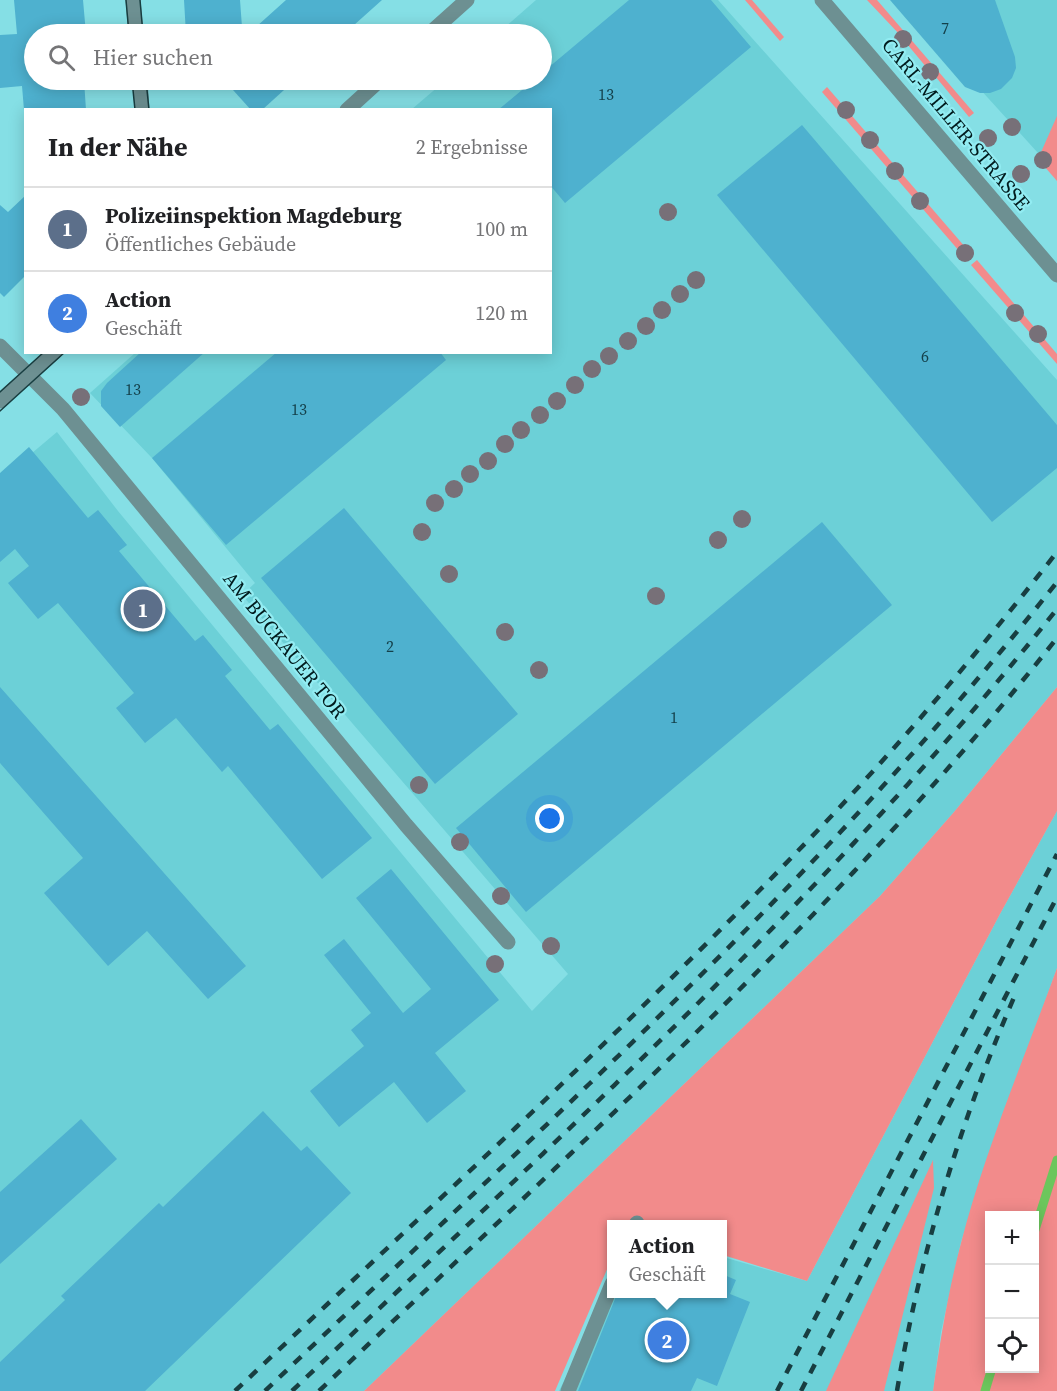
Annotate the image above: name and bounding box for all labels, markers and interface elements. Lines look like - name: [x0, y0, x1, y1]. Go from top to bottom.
- house number: 7: [941, 17, 949, 39]
- search box: [24, 24, 552, 90]
- street label: CARL-MILLER-STRASSE: [875, 32, 1037, 216]
- icon: search: [45, 41, 78, 74]
- text: Hier suchen: [93, 42, 213, 72]
- house number: 13: [598, 83, 614, 105]
- text: In der Nähe: [48, 129, 188, 165]
- text: 2 Ergebnisse: [416, 133, 528, 161]
- text: Polizeiinspektion Magdeburg: [105, 200, 402, 230]
- text: 1: [62, 215, 73, 243]
- text: 100 m: [475, 215, 528, 243]
- text: Öffentliches Gebäude: [105, 230, 296, 258]
- text: Action: [105, 284, 171, 314]
- text: 2: [62, 299, 73, 327]
- text: 120 m: [475, 299, 528, 327]
- text: Geschäft: [105, 314, 182, 342]
- house number: 6: [921, 345, 929, 367]
- house number: 13: [125, 378, 141, 400]
- house number: 13: [291, 398, 307, 420]
- street label: AM BUCKAUER TOR: [217, 566, 353, 724]
- pin: 1: [124, 586, 162, 632]
- house number: 2: [386, 635, 394, 657]
- house number: 1: [670, 706, 678, 728]
- your location: [535, 804, 564, 833]
- map controls: [985, 1211, 1039, 1373]
- button: +: [985, 1211, 1039, 1265]
- popup: [607, 1220, 727, 1298]
- text: Action: [628, 1230, 695, 1260]
- text: Geschäft: [628, 1260, 706, 1288]
- button: −: [985, 1265, 1039, 1319]
- pin: 2: [648, 1318, 686, 1362]
- button: locate: [985, 1319, 1039, 1373]

